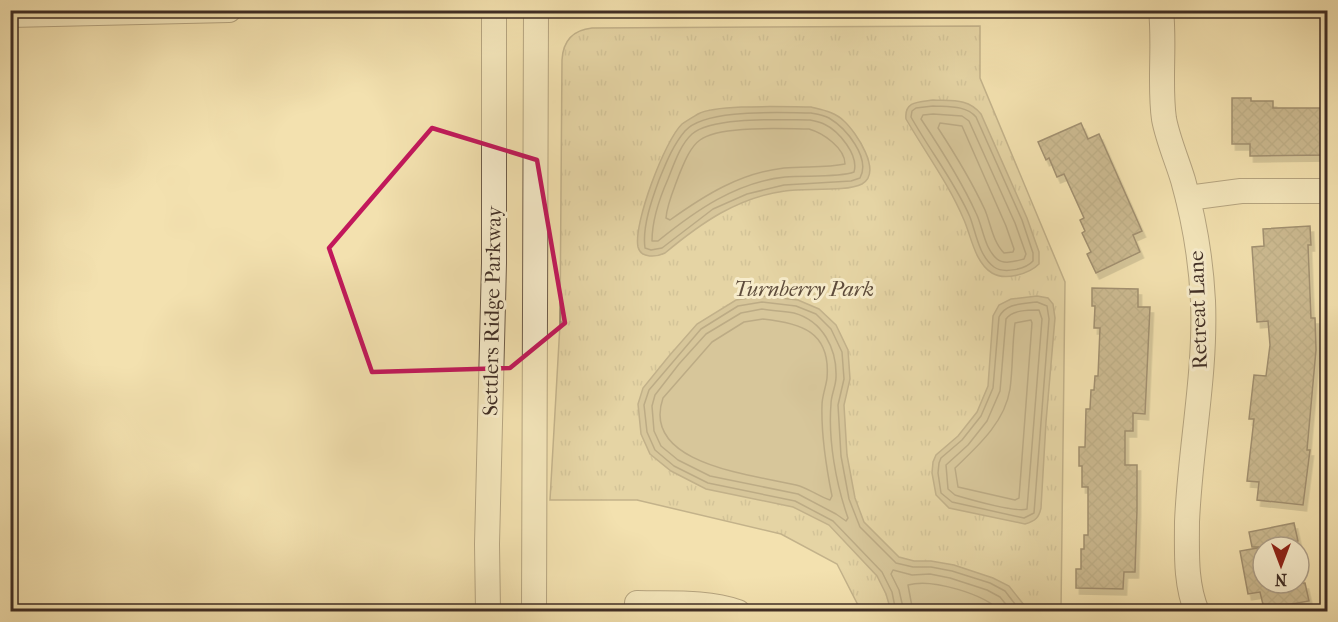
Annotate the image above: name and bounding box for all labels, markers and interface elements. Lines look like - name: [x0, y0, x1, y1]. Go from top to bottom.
- street label: Settlers Ridge Parkway: [478, 205, 506, 416]
- street label: Retreat Lane: [1184, 250, 1212, 370]
- park label: Turnberry Park: [734, 277, 874, 301]
- north arrow: [1251, 535, 1311, 595]
- text: N: [1274, 570, 1287, 589]

